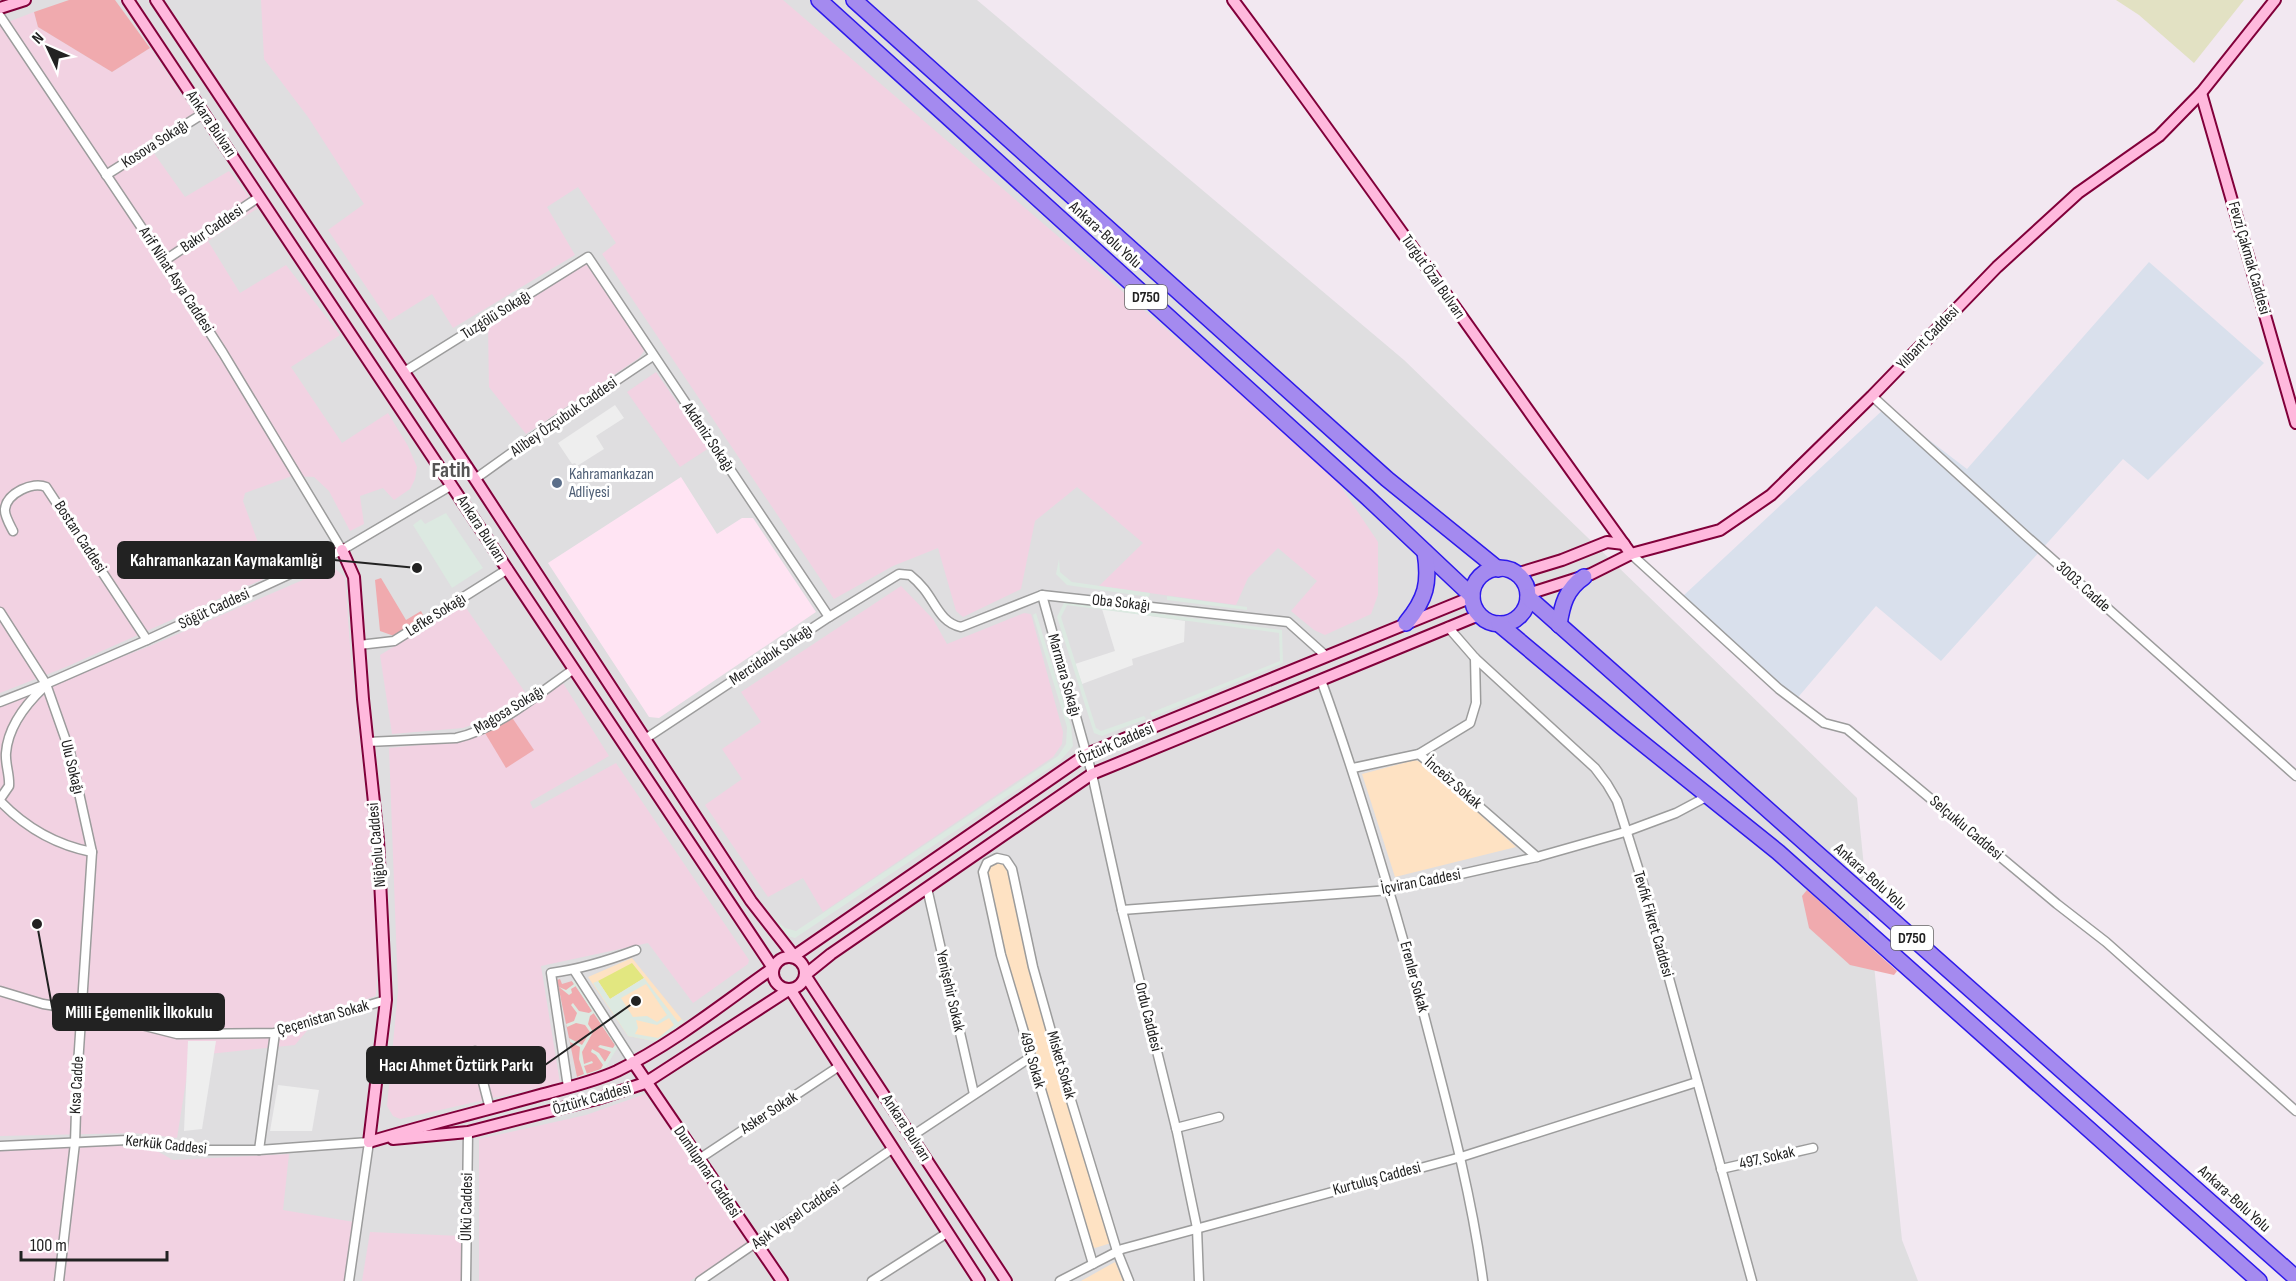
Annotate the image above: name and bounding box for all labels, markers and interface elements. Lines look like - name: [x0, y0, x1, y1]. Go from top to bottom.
- north arrow: [18, 18, 78, 78]
- text: N: [28, 29, 48, 48]
- street label: Ankara Bulvarı: [181, 86, 240, 161]
- street label: Kosova Sokağı: [118, 115, 192, 173]
- street label: Ankara-Bolu Yolu: [1064, 197, 1145, 272]
- street label: Fevzi Çakmak Caddesi: [2224, 199, 2274, 317]
- street label: Bakır Caddesi: [177, 201, 247, 257]
- street label: Arif Nihat Asya Caddesi: [134, 222, 217, 337]
- street label: Turgut Özal Bulvarı: [1397, 231, 1469, 323]
- road number: D750: [1125, 285, 1167, 309]
- street label: Tuzgölü Sokağı: [458, 286, 534, 344]
- street label: Yılbant Caddesi: [1893, 302, 1963, 374]
- street label: Alibey Özçubuk Caddesi: [506, 373, 621, 461]
- street label: Akdeniz Sokağı: [677, 398, 738, 475]
- district label: Fatih: [432, 457, 470, 484]
- place label: Kahramankazan Adliyesi: [568, 465, 654, 502]
- marker: Kahramankazan Adliyesi: [550, 476, 564, 490]
- street label: Ankara Bulvarı: [452, 491, 510, 566]
- street label: Bostan Caddesi: [50, 497, 110, 577]
- callout: Kahramankazan Kaymakamlığı: [118, 542, 334, 578]
- text: Kahramankazan Kaymakamlığı: [130, 550, 322, 571]
- street label: 3003. Cadde: [2052, 558, 2114, 616]
- street label: Söğüt Caddesi: [176, 584, 253, 634]
- street label: Lefke Sokağı: [403, 589, 469, 641]
- street label: Oba Sokağı: [1091, 591, 1151, 615]
- street label: Mercidabık Sokağı: [726, 620, 816, 690]
- street label: Marmara Sokağı: [1043, 632, 1085, 718]
- street label: Magosa Sokağı: [471, 682, 547, 738]
- street label: Öztürk Caddesi: [1075, 719, 1157, 769]
- street label: Ulu Sokağı: [56, 738, 88, 796]
- street label: İnceöz Sokak: [1421, 753, 1485, 813]
- street label: Selçuklu Caddesi: [1925, 792, 2007, 864]
- street label: Niğbolu Caddesi: [364, 802, 390, 888]
- street label: Ankara-Bolu Yolu: [1829, 839, 1910, 914]
- street label: İçviran Caddesi: [1380, 865, 1462, 899]
- street label: Tevfik Fikret Caddesi: [1629, 869, 1677, 979]
- road number: D750: [1891, 926, 1933, 950]
- street label: Erenler Sokak: [1395, 939, 1433, 1015]
- street label: Yenişehir Sokak: [931, 948, 969, 1034]
- street label: Ordu Caddesi: [1130, 981, 1166, 1053]
- callout: Milli Egemenlik İlkokulu: [53, 994, 224, 1030]
- street label: Çeçenistan Sokak: [275, 996, 371, 1040]
- text: Milli Egemenlik İlkokulu: [65, 1002, 213, 1023]
- street label: Misket Sokak: [1042, 1029, 1080, 1101]
- street label: 499. Sokak: [1015, 1030, 1049, 1090]
- callout: Hacı Ahmet Öztürk Parkı: [367, 1047, 545, 1083]
- text: Hacı Ahmet Öztürk Parkı: [379, 1055, 533, 1076]
- street label: Kısa Cadde: [66, 1056, 88, 1114]
- street label: Öztürk Caddesi: [551, 1079, 633, 1119]
- street label: Asker Sokak: [736, 1088, 801, 1139]
- street label: Ankara Bulvarı: [877, 1090, 935, 1165]
- street label: Dumlupınar Caddesi: [669, 1123, 745, 1221]
- street label: Kerkük Caddesi: [124, 1131, 208, 1159]
- street label: 497. Sokak: [1737, 1142, 1797, 1174]
- street label: Kurtuluş Caddesi: [1331, 1158, 1423, 1200]
- street label: Ankara-Bolu Yolu: [2193, 1161, 2274, 1236]
- street label: Ülkü Caddesi: [457, 1173, 477, 1241]
- street label: Aşık Veysel Caddesi: [747, 1179, 844, 1254]
- scale bar: [21, 1224, 166, 1262]
- text: 100 m: [30, 1235, 67, 1256]

